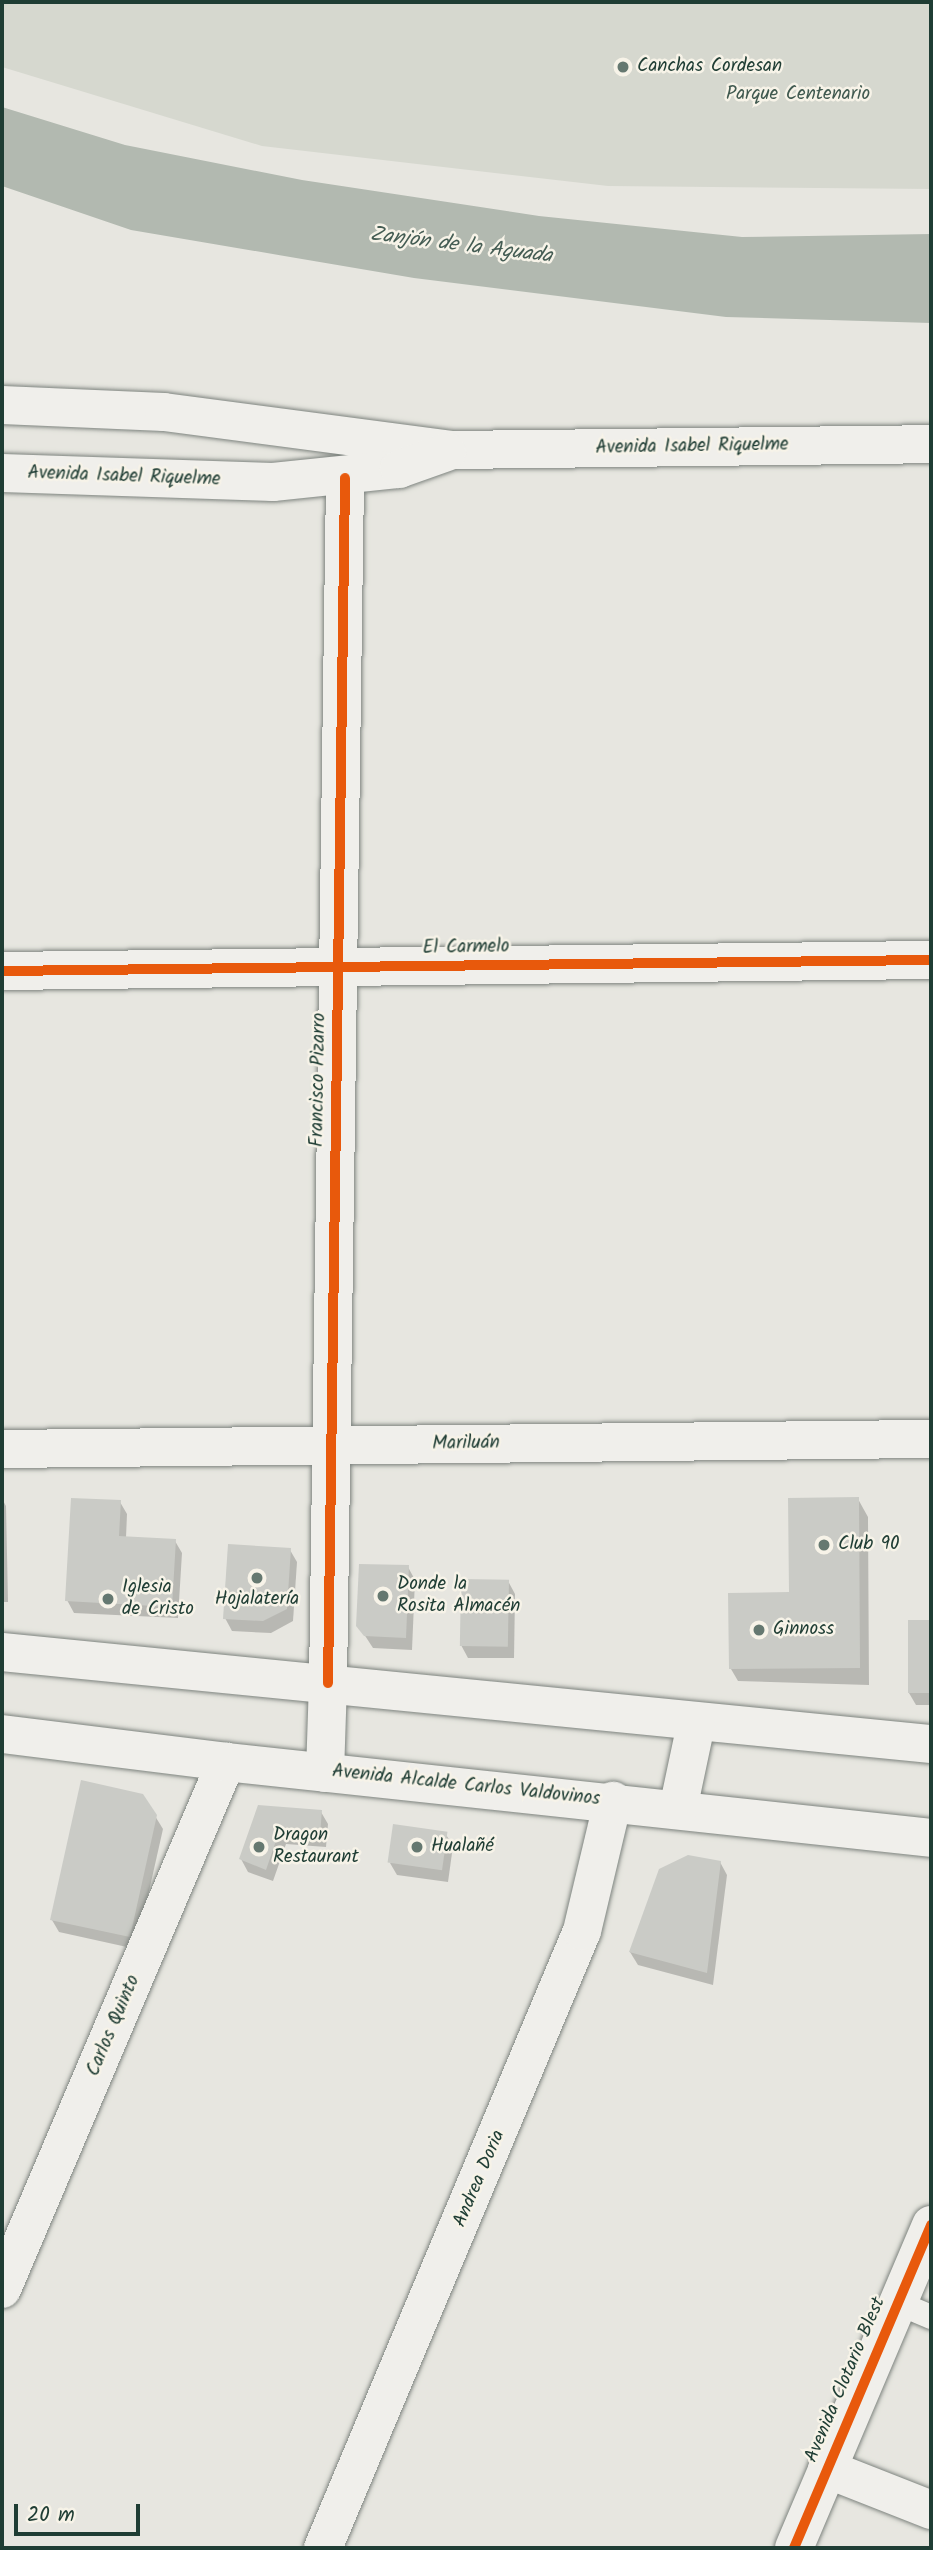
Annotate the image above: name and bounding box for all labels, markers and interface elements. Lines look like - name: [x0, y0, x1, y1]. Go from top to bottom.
- place label: Canchas Cordesan: [637, 56, 782, 78]
- marker: Canchas Cordesan: [615, 59, 631, 75]
- park label: Parque Centenario: [726, 84, 870, 106]
- water label: Zanjón de la Aguada: [369, 222, 553, 270]
- street label: Avenida Isabel Riquelme: [595, 434, 789, 460]
- street label: Avenida Isabel Riquelme: [27, 462, 221, 492]
- street label: El Carmelo: [422, 936, 510, 960]
- street label: Francisco Pizarro: [306, 1013, 332, 1147]
- street label: Mariluán: [432, 1432, 500, 1456]
- place label: Club 90: [838, 1534, 900, 1556]
- marker: Club 90: [816, 1537, 832, 1553]
- marker: Hojalatería: [249, 1570, 265, 1586]
- place label: Donde la Rosita Almacén: [397, 1574, 520, 1618]
- place label: Iglesia de Cristo: [122, 1577, 194, 1621]
- marker: Donde la Rosita Almacén: [375, 1588, 391, 1604]
- place label: Hojalatería: [215, 1589, 299, 1611]
- marker: Iglesia de Cristo: [100, 1591, 116, 1607]
- place label: Ginnoss: [773, 1619, 834, 1641]
- marker: Ginnoss: [751, 1622, 767, 1638]
- street label: Avenida Alcalde Carlos Valdovinos: [331, 1761, 601, 1811]
- place label: Dragon Restaurant: [273, 1825, 359, 1869]
- place label: Hualañé: [431, 1836, 494, 1858]
- marker: Dragon Restaurant: [251, 1839, 267, 1855]
- marker: Hualañé: [409, 1839, 425, 1855]
- street label: Carlos Quinto: [83, 1972, 145, 2080]
- street label: Andrea Doria: [449, 2127, 511, 2231]
- street label: Avenida Clotario Blest: [801, 2294, 891, 2466]
- scale bar: [18, 2490, 144, 2534]
- text: 20 m: [27, 2499, 75, 2532]

